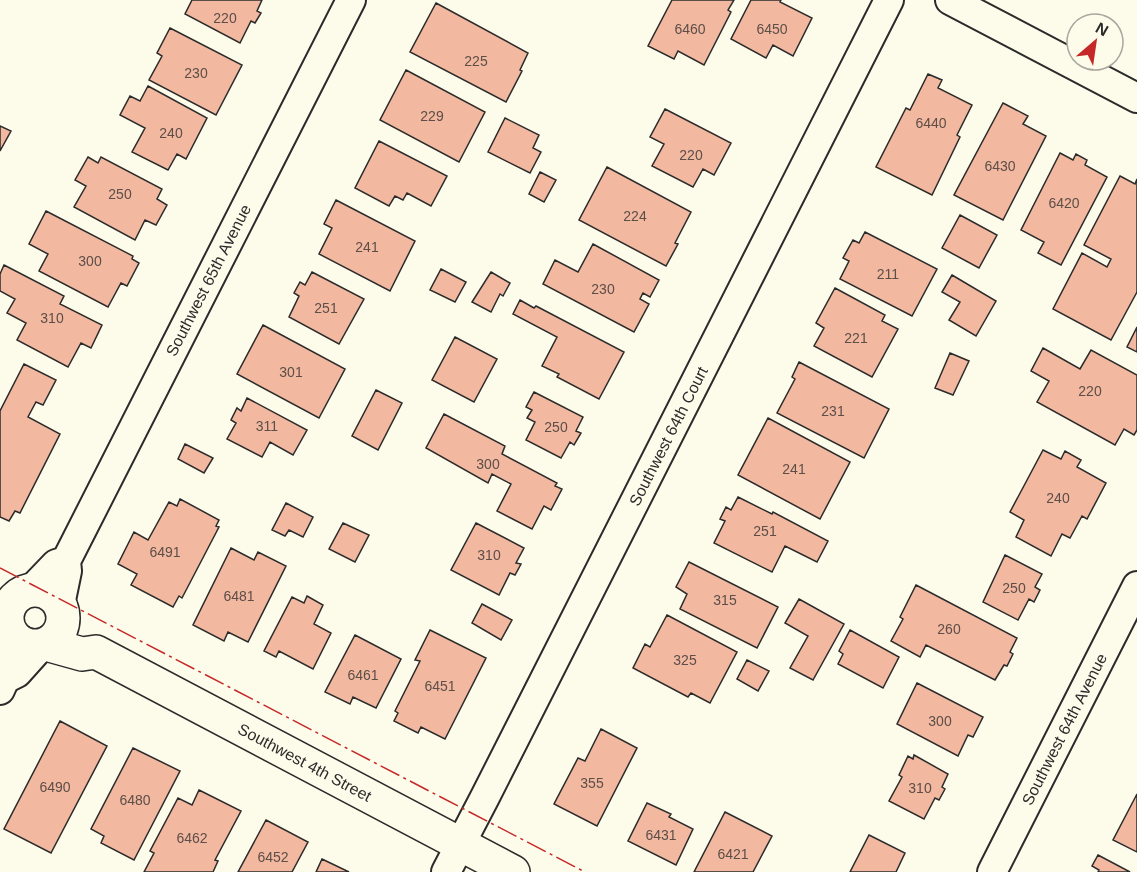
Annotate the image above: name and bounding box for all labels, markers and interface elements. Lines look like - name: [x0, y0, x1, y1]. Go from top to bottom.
- house number: 220: [213, 10, 237, 26]
- north arrow: [1065, 12, 1125, 72]
- text: N: [1093, 19, 1111, 40]
- house number: 6460: [674, 21, 706, 37]
- house number: 6450: [756, 21, 788, 37]
- house number: 225: [464, 53, 488, 69]
- house number: 230: [184, 65, 208, 81]
- house number: 229: [420, 108, 444, 124]
- house number: 6440: [915, 115, 947, 131]
- house number: 240: [159, 125, 183, 141]
- house number: 220: [679, 147, 703, 163]
- house number: 6430: [984, 158, 1016, 174]
- house number: 250: [108, 186, 132, 202]
- house number: 6420: [1048, 195, 1080, 211]
- street label: Southwest 65th Avenue: [163, 202, 254, 359]
- house number: 224: [623, 208, 647, 224]
- house number: 241: [355, 239, 379, 255]
- house number: 300: [78, 253, 102, 269]
- house number: 211: [877, 266, 899, 282]
- house number: 230: [591, 281, 615, 297]
- house number: 251: [314, 300, 338, 316]
- house number: 310: [40, 310, 64, 326]
- house number: 221: [844, 330, 868, 346]
- street label: Southwest 64th Court: [626, 363, 711, 509]
- house number: 301: [279, 364, 303, 380]
- house number: 220: [1078, 383, 1102, 399]
- house number: 231: [821, 403, 845, 419]
- house number: 311: [256, 418, 278, 434]
- house number: 250: [544, 419, 568, 435]
- house number: 300: [476, 456, 500, 472]
- house number: 241: [782, 461, 806, 477]
- house number: 240: [1046, 490, 1070, 506]
- house number: 251: [753, 523, 777, 539]
- house number: 6491: [149, 544, 181, 560]
- house number: 310: [477, 547, 501, 563]
- house number: 250: [1002, 580, 1026, 596]
- house number: 6481: [223, 588, 255, 604]
- house number: 315: [713, 592, 737, 608]
- house number: 260: [937, 621, 961, 637]
- street label: Southwest 64th Avenue: [1019, 651, 1110, 808]
- house number: 325: [673, 652, 697, 668]
- house number: 6461: [347, 667, 379, 683]
- house number: 6451: [424, 678, 456, 694]
- house number: 300: [928, 713, 952, 729]
- street label: Southwest 4th Street: [235, 720, 375, 805]
- house number: 355: [580, 775, 604, 791]
- house number: 6490: [39, 779, 71, 795]
- house number: 310: [908, 780, 932, 796]
- house number: 6480: [119, 792, 151, 808]
- house number: 6431: [645, 827, 677, 843]
- house number: 6462: [176, 830, 208, 846]
- house number: 6421: [717, 846, 749, 862]
- house number: 6452: [257, 849, 289, 865]

